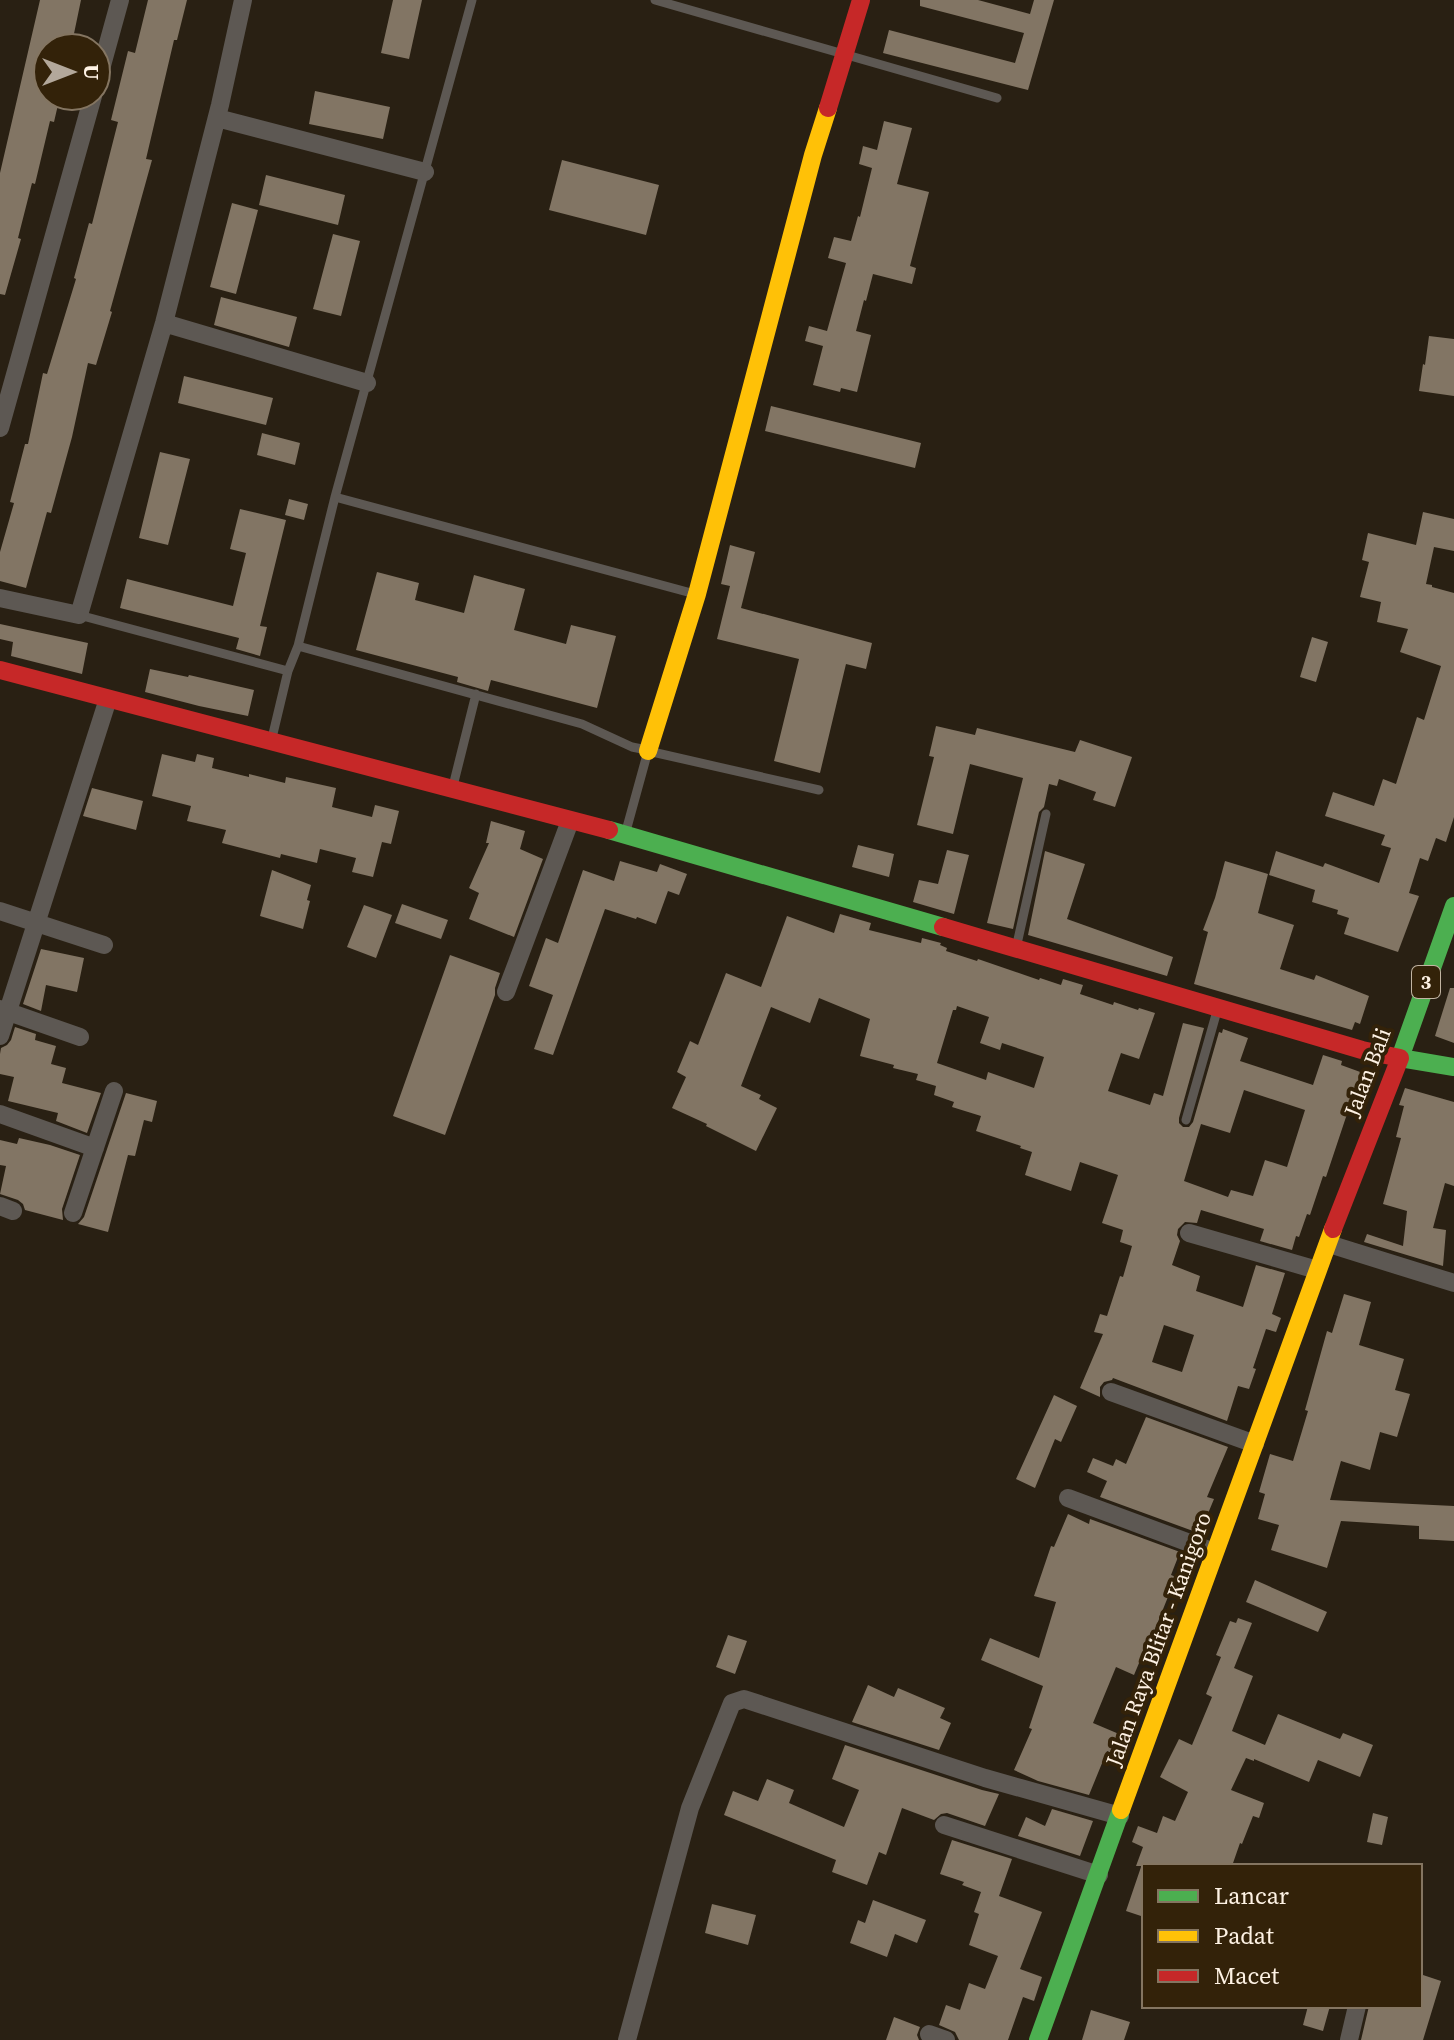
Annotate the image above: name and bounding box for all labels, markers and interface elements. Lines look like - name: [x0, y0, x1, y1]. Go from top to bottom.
- north arrow: [32, 32, 112, 112]
- text: U: [77, 64, 107, 80]
- road number: 3: [1412, 966, 1440, 998]
- street label: Jalan Bali: [1336, 1023, 1398, 1122]
- street label: Jalan Raya Blitar - Kanigoro: [1098, 1508, 1218, 1771]
- legend: [1142, 1864, 1422, 2008]
- text: Lancar: [1214, 1879, 1289, 1912]
- text: Padat: [1214, 1919, 1274, 1952]
- text: Macet: [1214, 1959, 1279, 1992]

